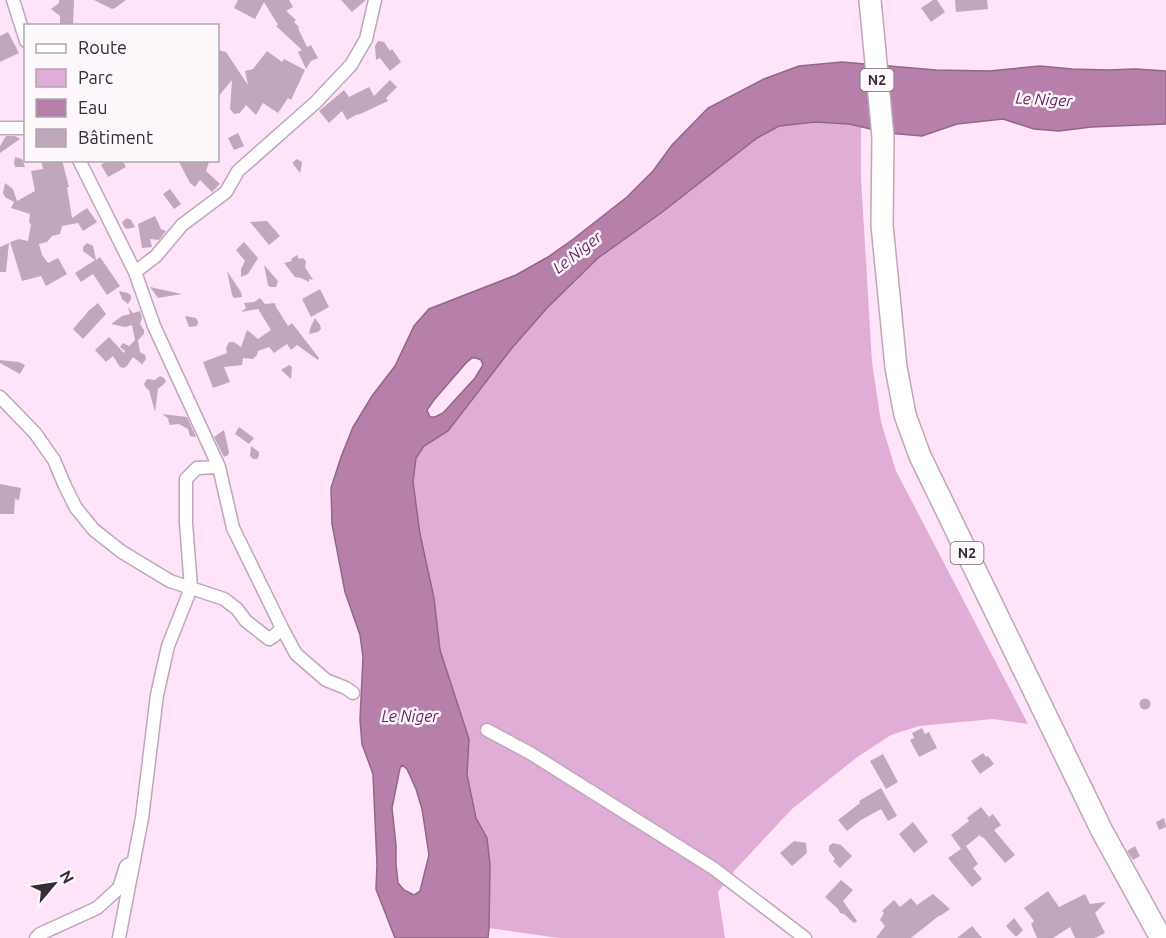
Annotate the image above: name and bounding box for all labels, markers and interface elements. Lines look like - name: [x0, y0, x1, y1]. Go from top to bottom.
- legend: [24, 24, 219, 162]
- text: Route: [78, 37, 127, 57]
- text: Parc: [78, 67, 113, 87]
- road number: N2: [860, 69, 894, 91]
- water label: Le Niger: [1015, 89, 1074, 110]
- text: Eau: [78, 97, 108, 117]
- text: Bâtiment: [78, 127, 153, 147]
- water label: Le Niger: [549, 227, 606, 277]
- road number: N2: [950, 542, 984, 564]
- water label: Le Niger: [382, 707, 439, 725]
- north arrow: [24, 854, 84, 914]
- text: N: [56, 867, 78, 886]

